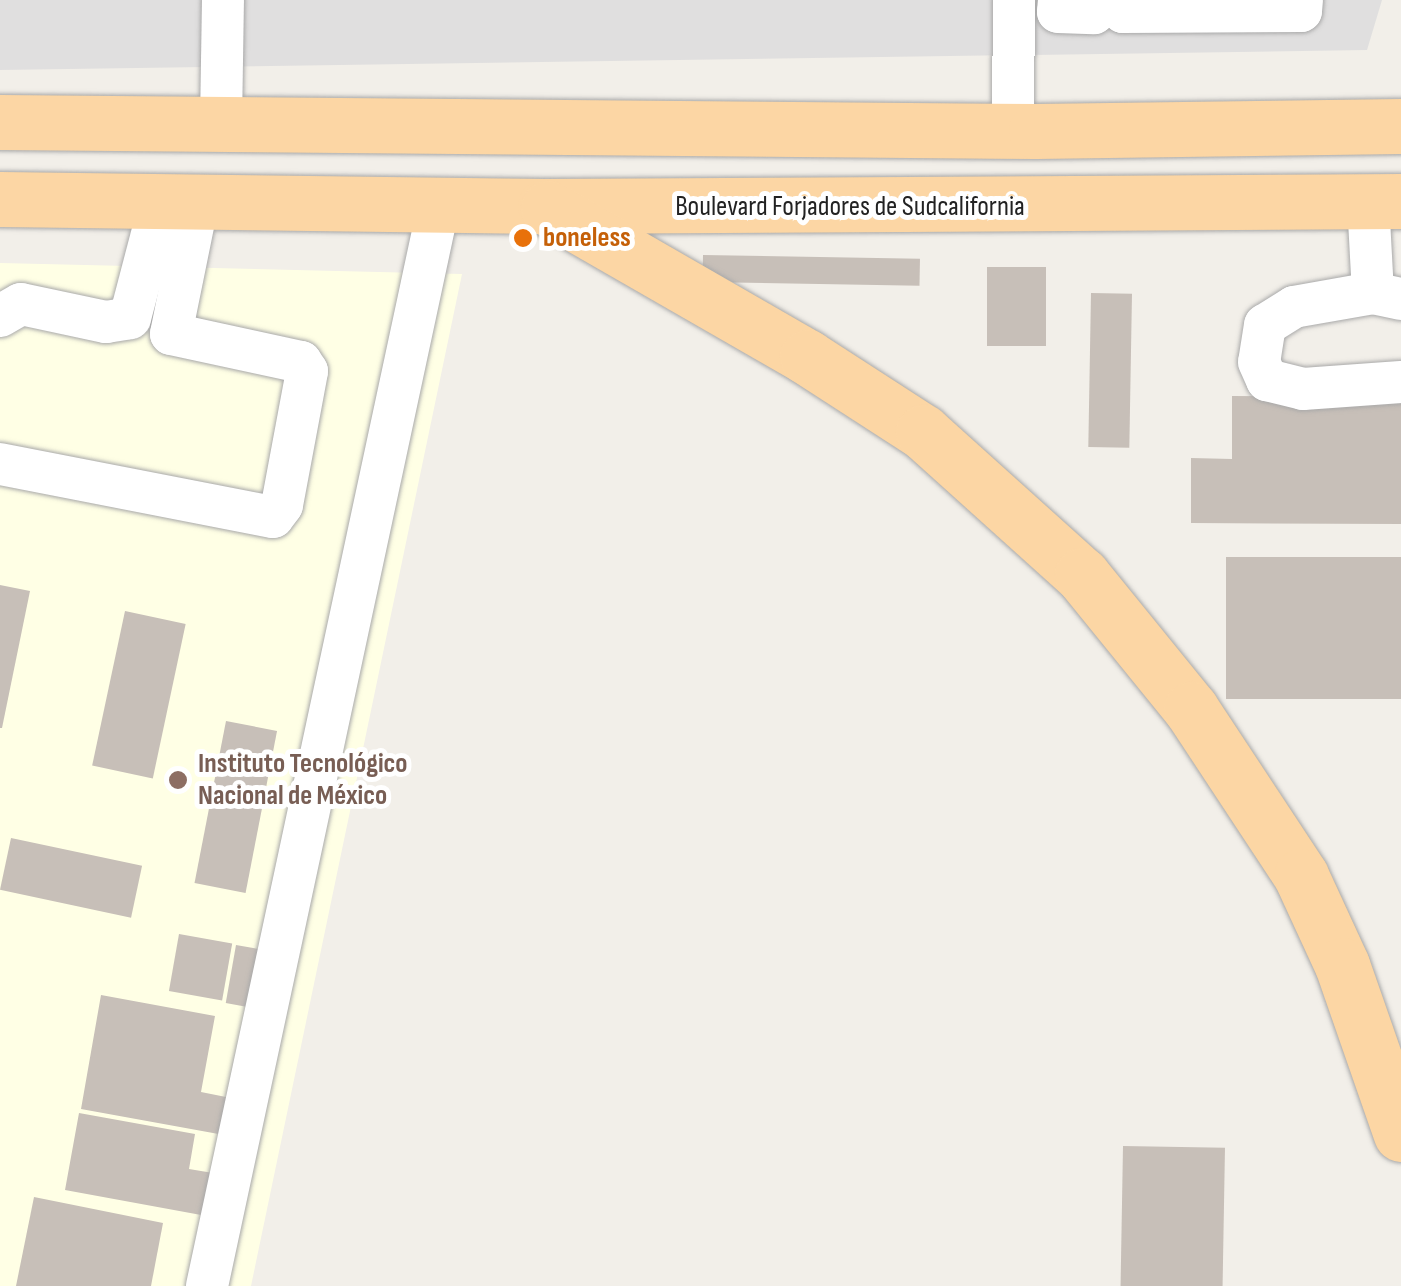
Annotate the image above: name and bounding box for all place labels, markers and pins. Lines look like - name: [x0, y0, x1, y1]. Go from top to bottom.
- place label: boneless: [543, 221, 631, 255]
- marker: boneless: [512, 227, 534, 249]
- place label: Instituto Tecnológico Nacional de México: [198, 747, 408, 813]
- marker: Instituto Tecnológico Nacional de México: [167, 769, 189, 791]

